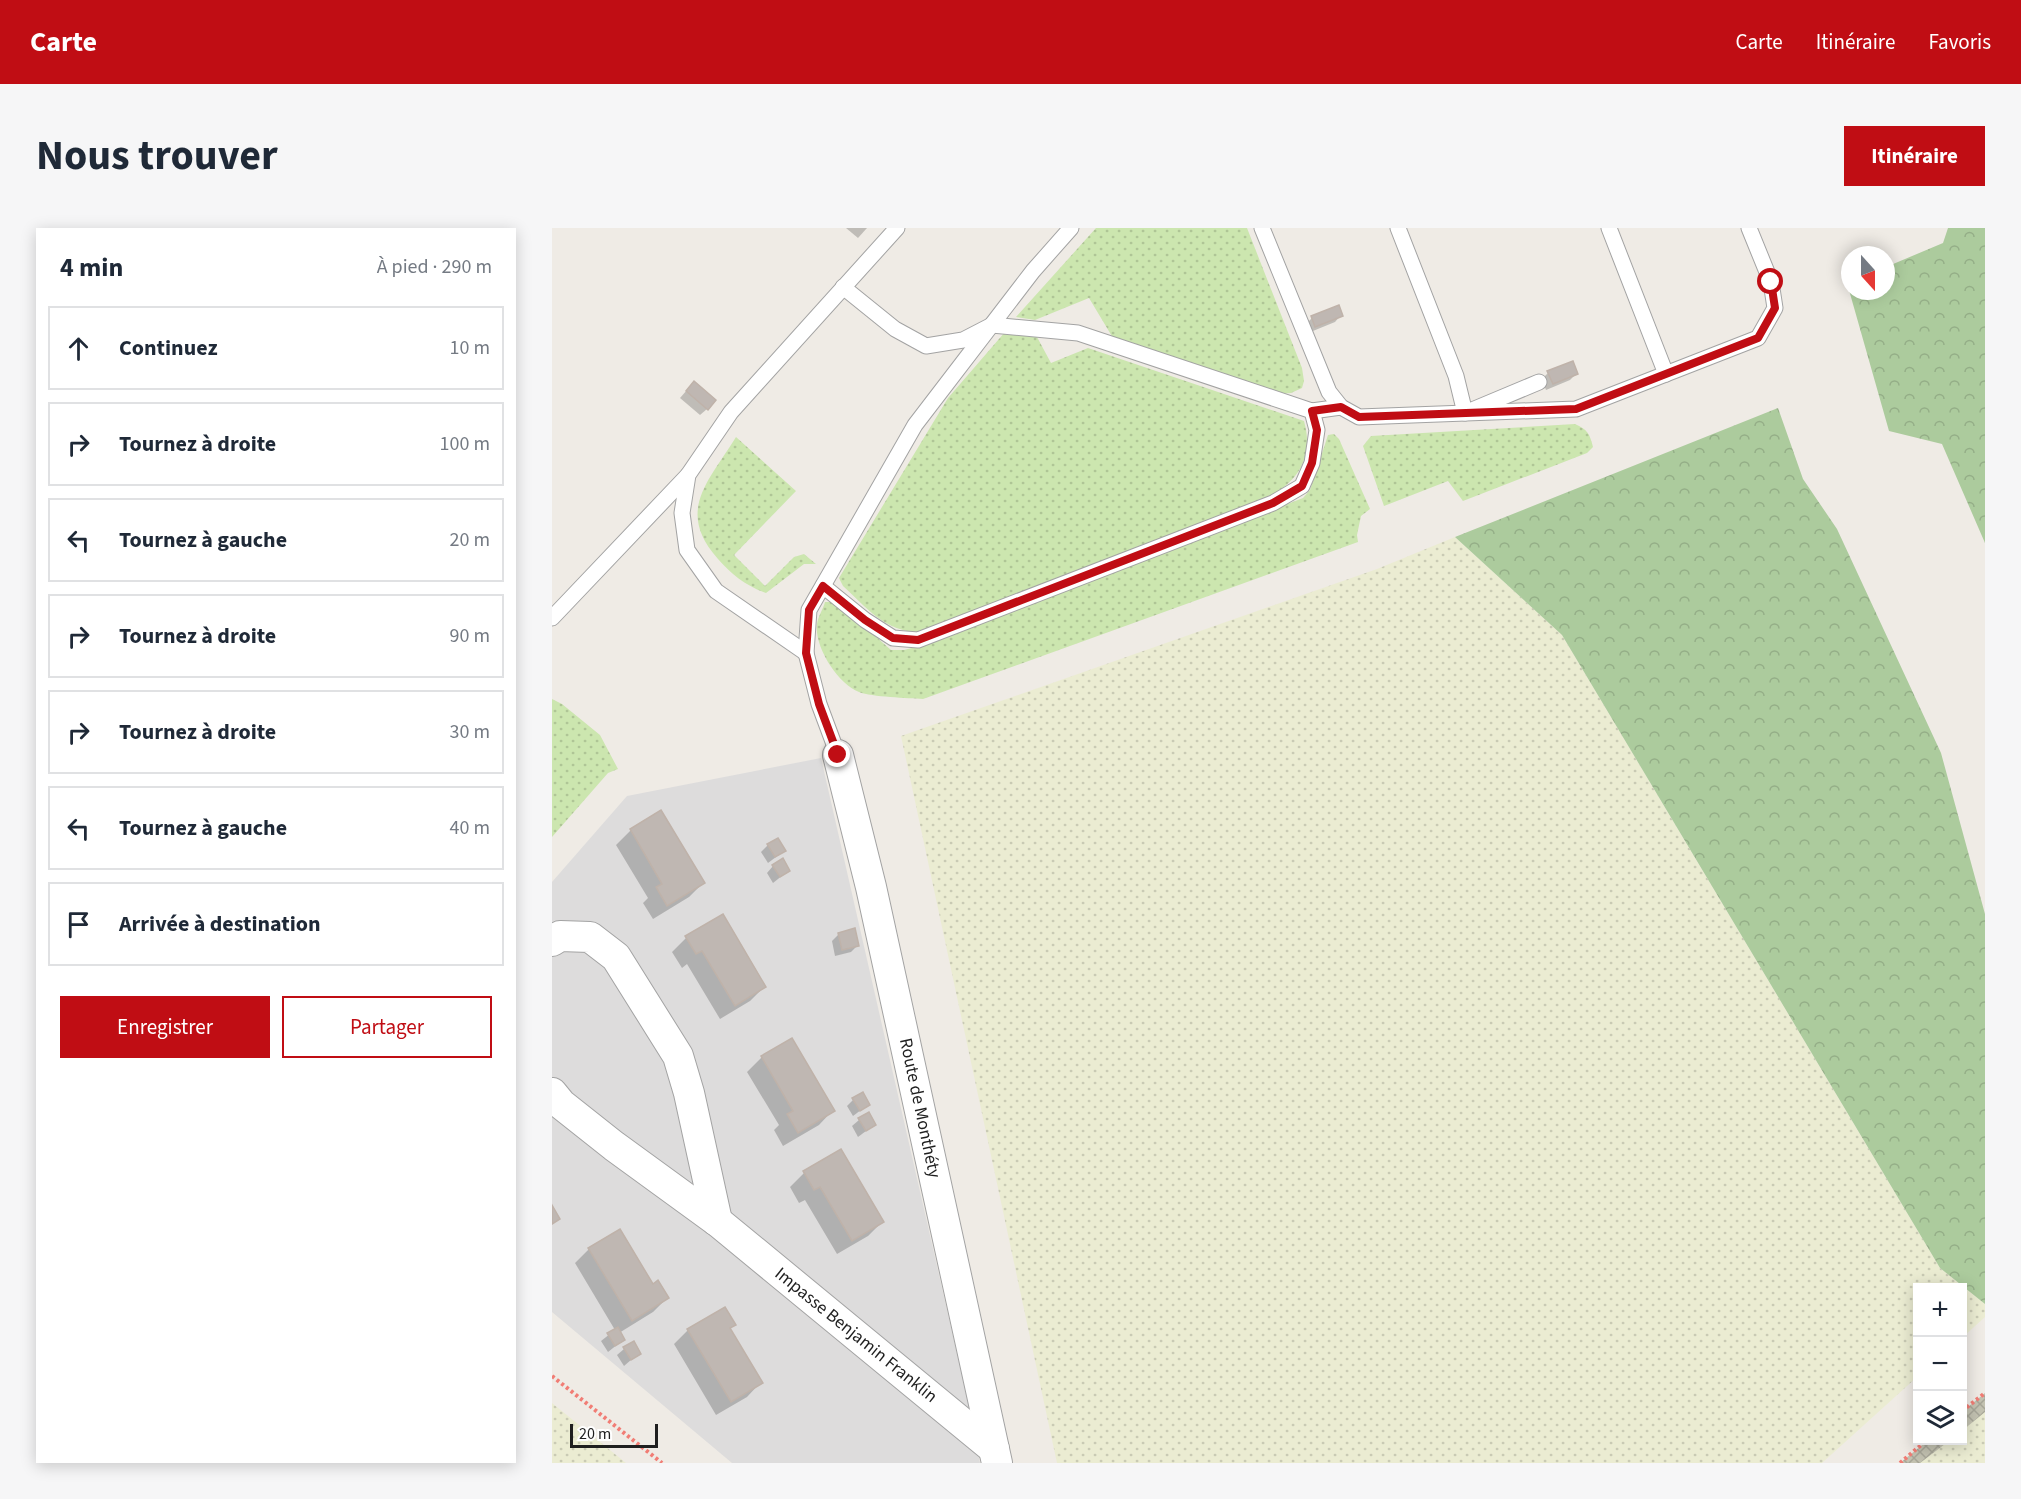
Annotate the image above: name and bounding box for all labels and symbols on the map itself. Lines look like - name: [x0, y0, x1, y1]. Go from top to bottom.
- north arrow: [1841, 246, 1895, 300]
- route start: [1757, 268, 1783, 294]
- route end: [824, 741, 850, 767]
- street label: Route de Monthéty: [893, 1036, 947, 1181]
- street label: Impasse Benjamin Franklin: [769, 1261, 943, 1409]
- scale bar: [570, 1421, 658, 1448]

